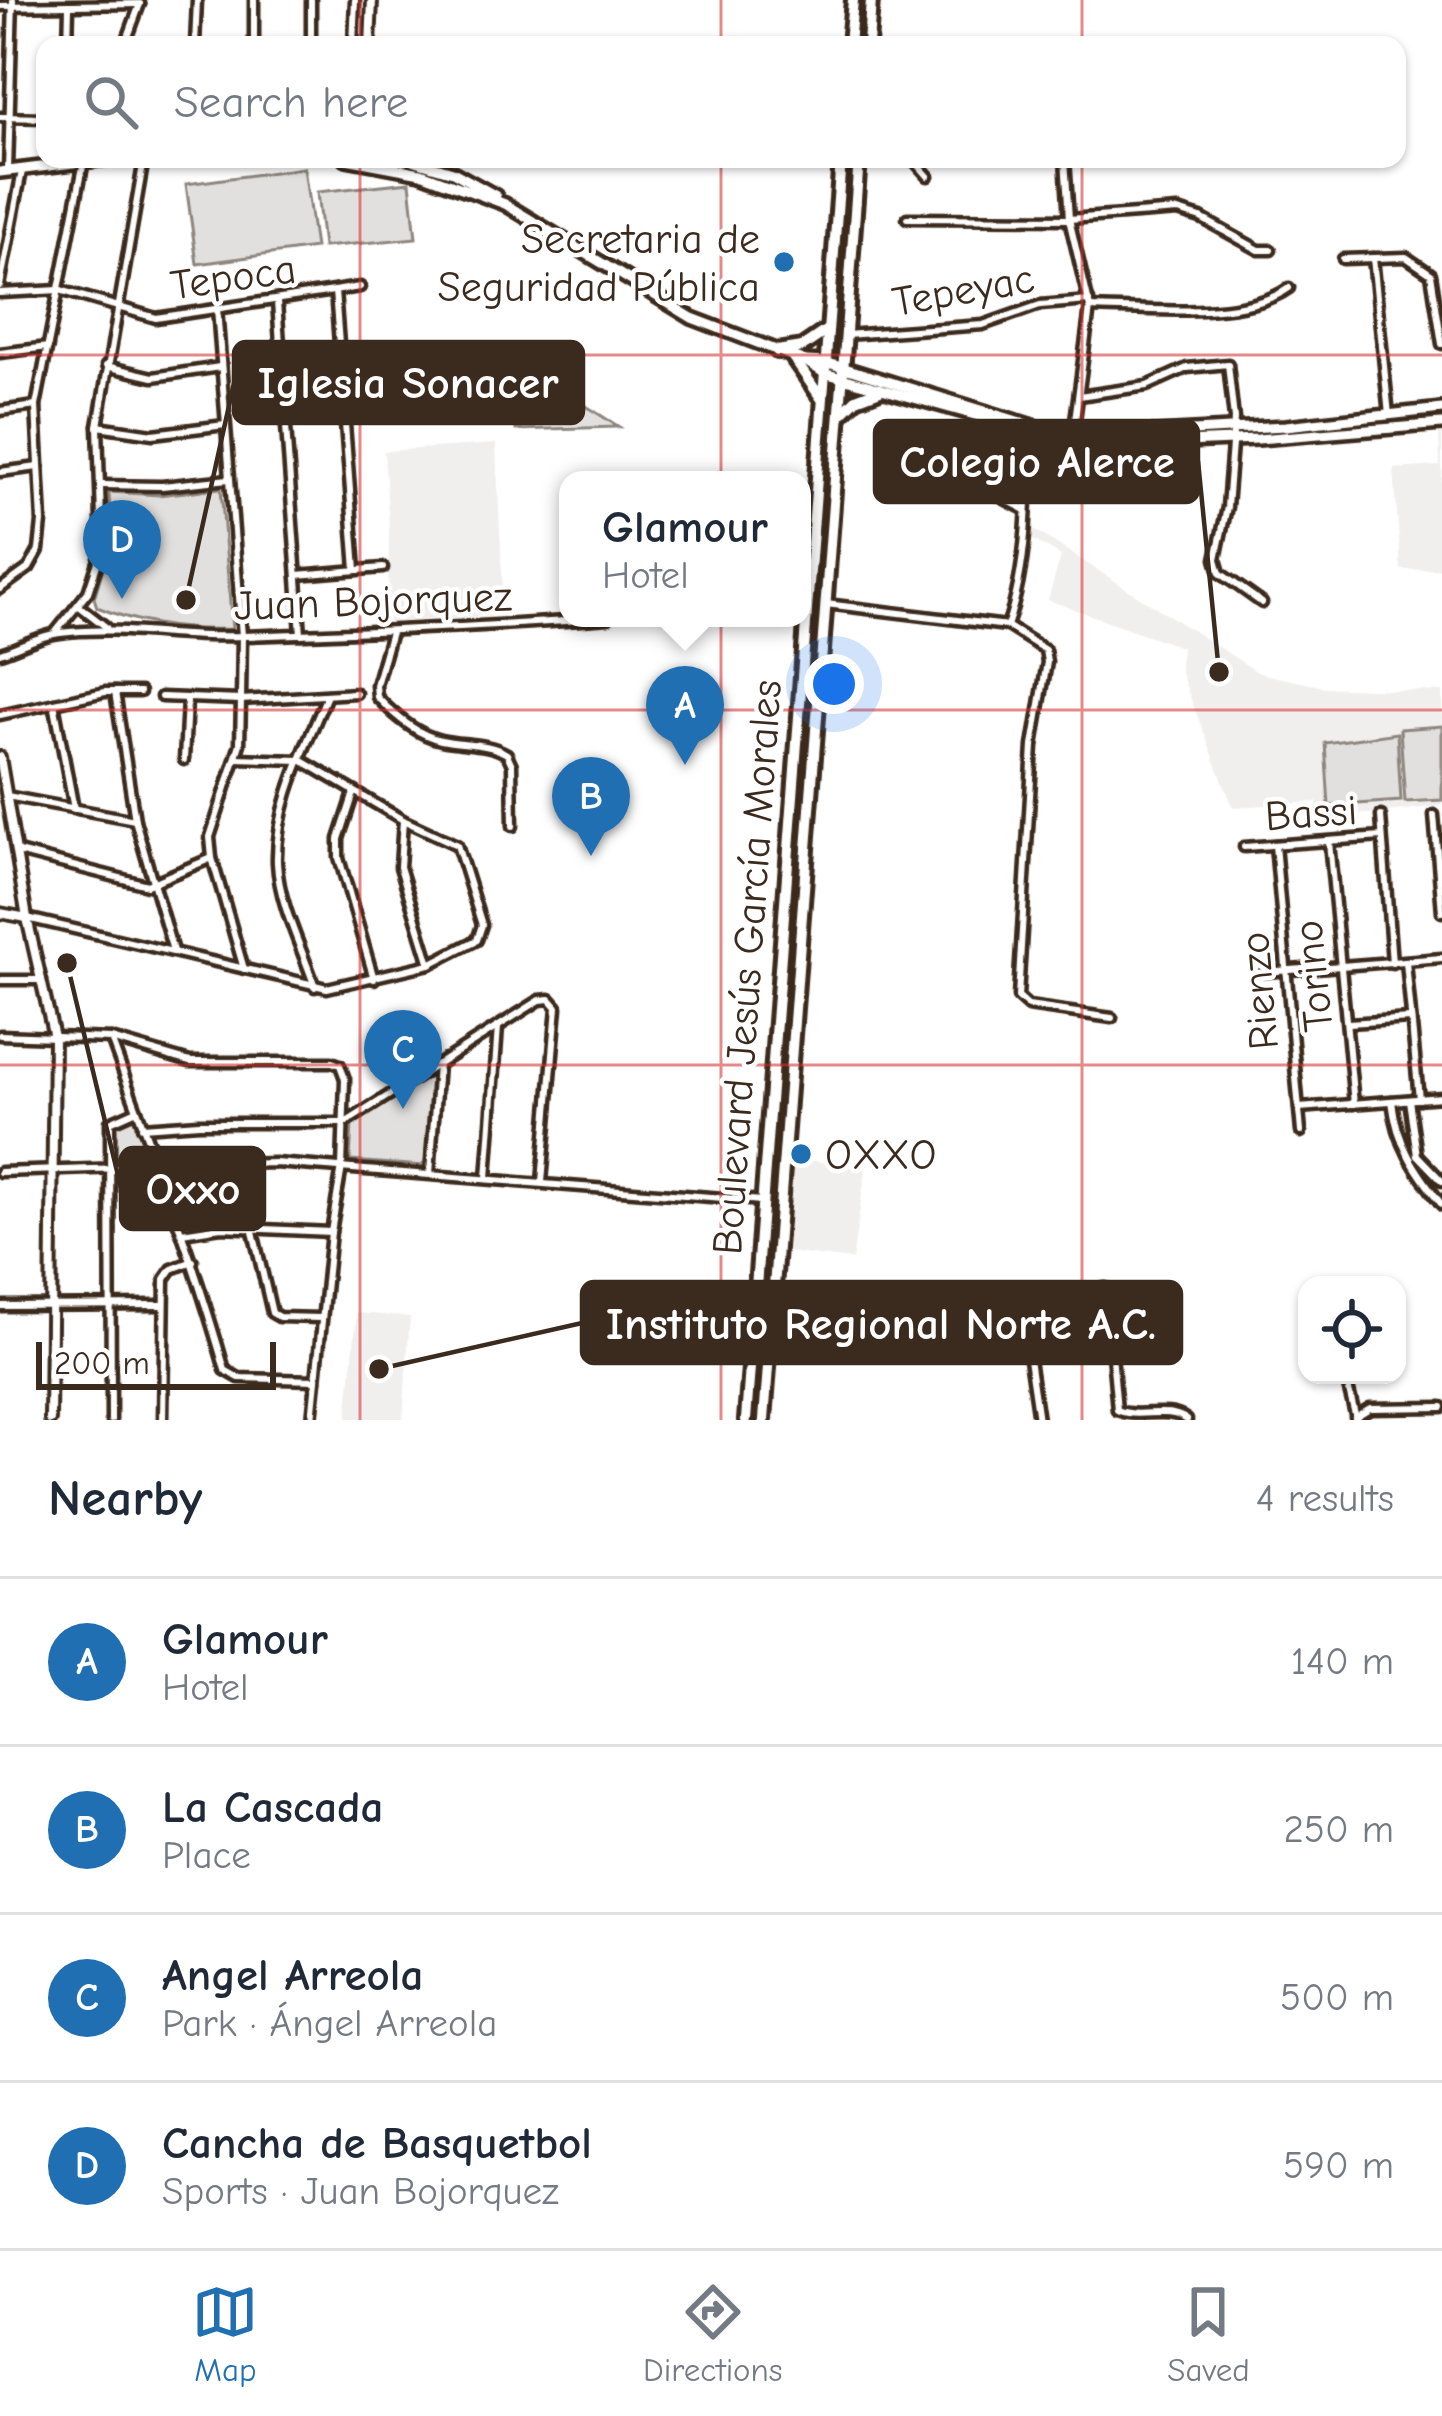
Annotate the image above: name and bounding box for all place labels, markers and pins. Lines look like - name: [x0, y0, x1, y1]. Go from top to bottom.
- place label: Secretaria de Seguridad Pública: [438, 215, 760, 312]
- marker: Secretaria de Seguridad Pública: [771, 249, 797, 275]
- callout: Iglesia Sonacer: [234, 342, 583, 423]
- callout: Colegio Alerce: [875, 421, 1198, 502]
- pin: D: [83, 500, 161, 599]
- pin: A: [646, 666, 724, 765]
- pin: B: [552, 757, 630, 856]
- pin: C: [364, 1010, 442, 1109]
- place label: OXXO: [825, 1131, 937, 1180]
- marker: OXXO: [788, 1141, 814, 1167]
- callout: Oxxo: [121, 1148, 264, 1229]
- callout: Instituto Regional Norte A.C.: [582, 1282, 1181, 1363]

